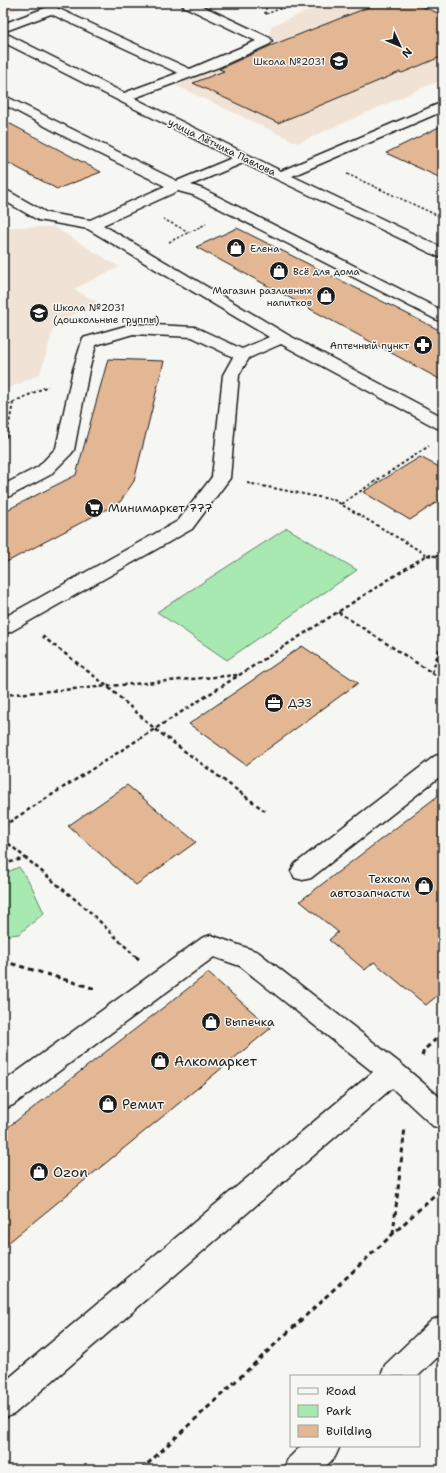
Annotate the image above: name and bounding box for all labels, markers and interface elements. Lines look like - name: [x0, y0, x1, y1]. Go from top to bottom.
- north arrow: [380, 26, 420, 66]
- text: N: [398, 44, 415, 61]
- school or university icon: Школа №2031: [328, 50, 350, 72]
- place label: Школа №2031: [253, 55, 325, 68]
- street label: улица Лётчика Павлова: [166, 115, 279, 179]
- shop icon: Елена: [225, 237, 247, 259]
- place label: Елена: [250, 242, 280, 255]
- shop icon: Всё для дома: [268, 260, 290, 282]
- place label: Всё для дома: [293, 265, 361, 278]
- place label: Магазин разливных напитков: [212, 284, 312, 309]
- shop icon: Магазин разливных напитков: [315, 285, 337, 307]
- place label: Школа №2031 (дошкольные группы): [53, 301, 159, 326]
- school or university icon: Школа №2031 (дошкольные группы): [28, 302, 50, 324]
- pharmacy icon: Аптечный пункт: [412, 334, 434, 356]
- place label: Аптечный пункт: [330, 339, 410, 352]
- supermarket icon: Минимаркет 777: [83, 497, 105, 519]
- place label: Минимаркет 777: [108, 500, 213, 516]
- office icon: ДЭЗ: [263, 692, 285, 714]
- place label: ДЭЗ: [288, 695, 312, 711]
- place label: Техком автозапчасти: [330, 871, 410, 901]
- shop icon: Техком автозапчасти: [413, 875, 435, 897]
- shop icon: Выпечка: [200, 1011, 222, 1033]
- place label: Выпечка: [225, 1014, 275, 1030]
- shop icon: Алкомаркет: [149, 1050, 171, 1072]
- place label: Алкомаркет: [174, 1052, 258, 1070]
- shop icon: Ремит: [97, 1093, 119, 1115]
- place label: Ремит: [122, 1095, 165, 1113]
- shop icon: Ozon: [28, 1161, 50, 1183]
- place label: Ozon: [53, 1163, 88, 1181]
- legend: [290, 1375, 420, 1447]
- text: Road: [326, 1383, 357, 1399]
- text: Park: [326, 1403, 352, 1419]
- text: Building: [326, 1423, 372, 1439]

